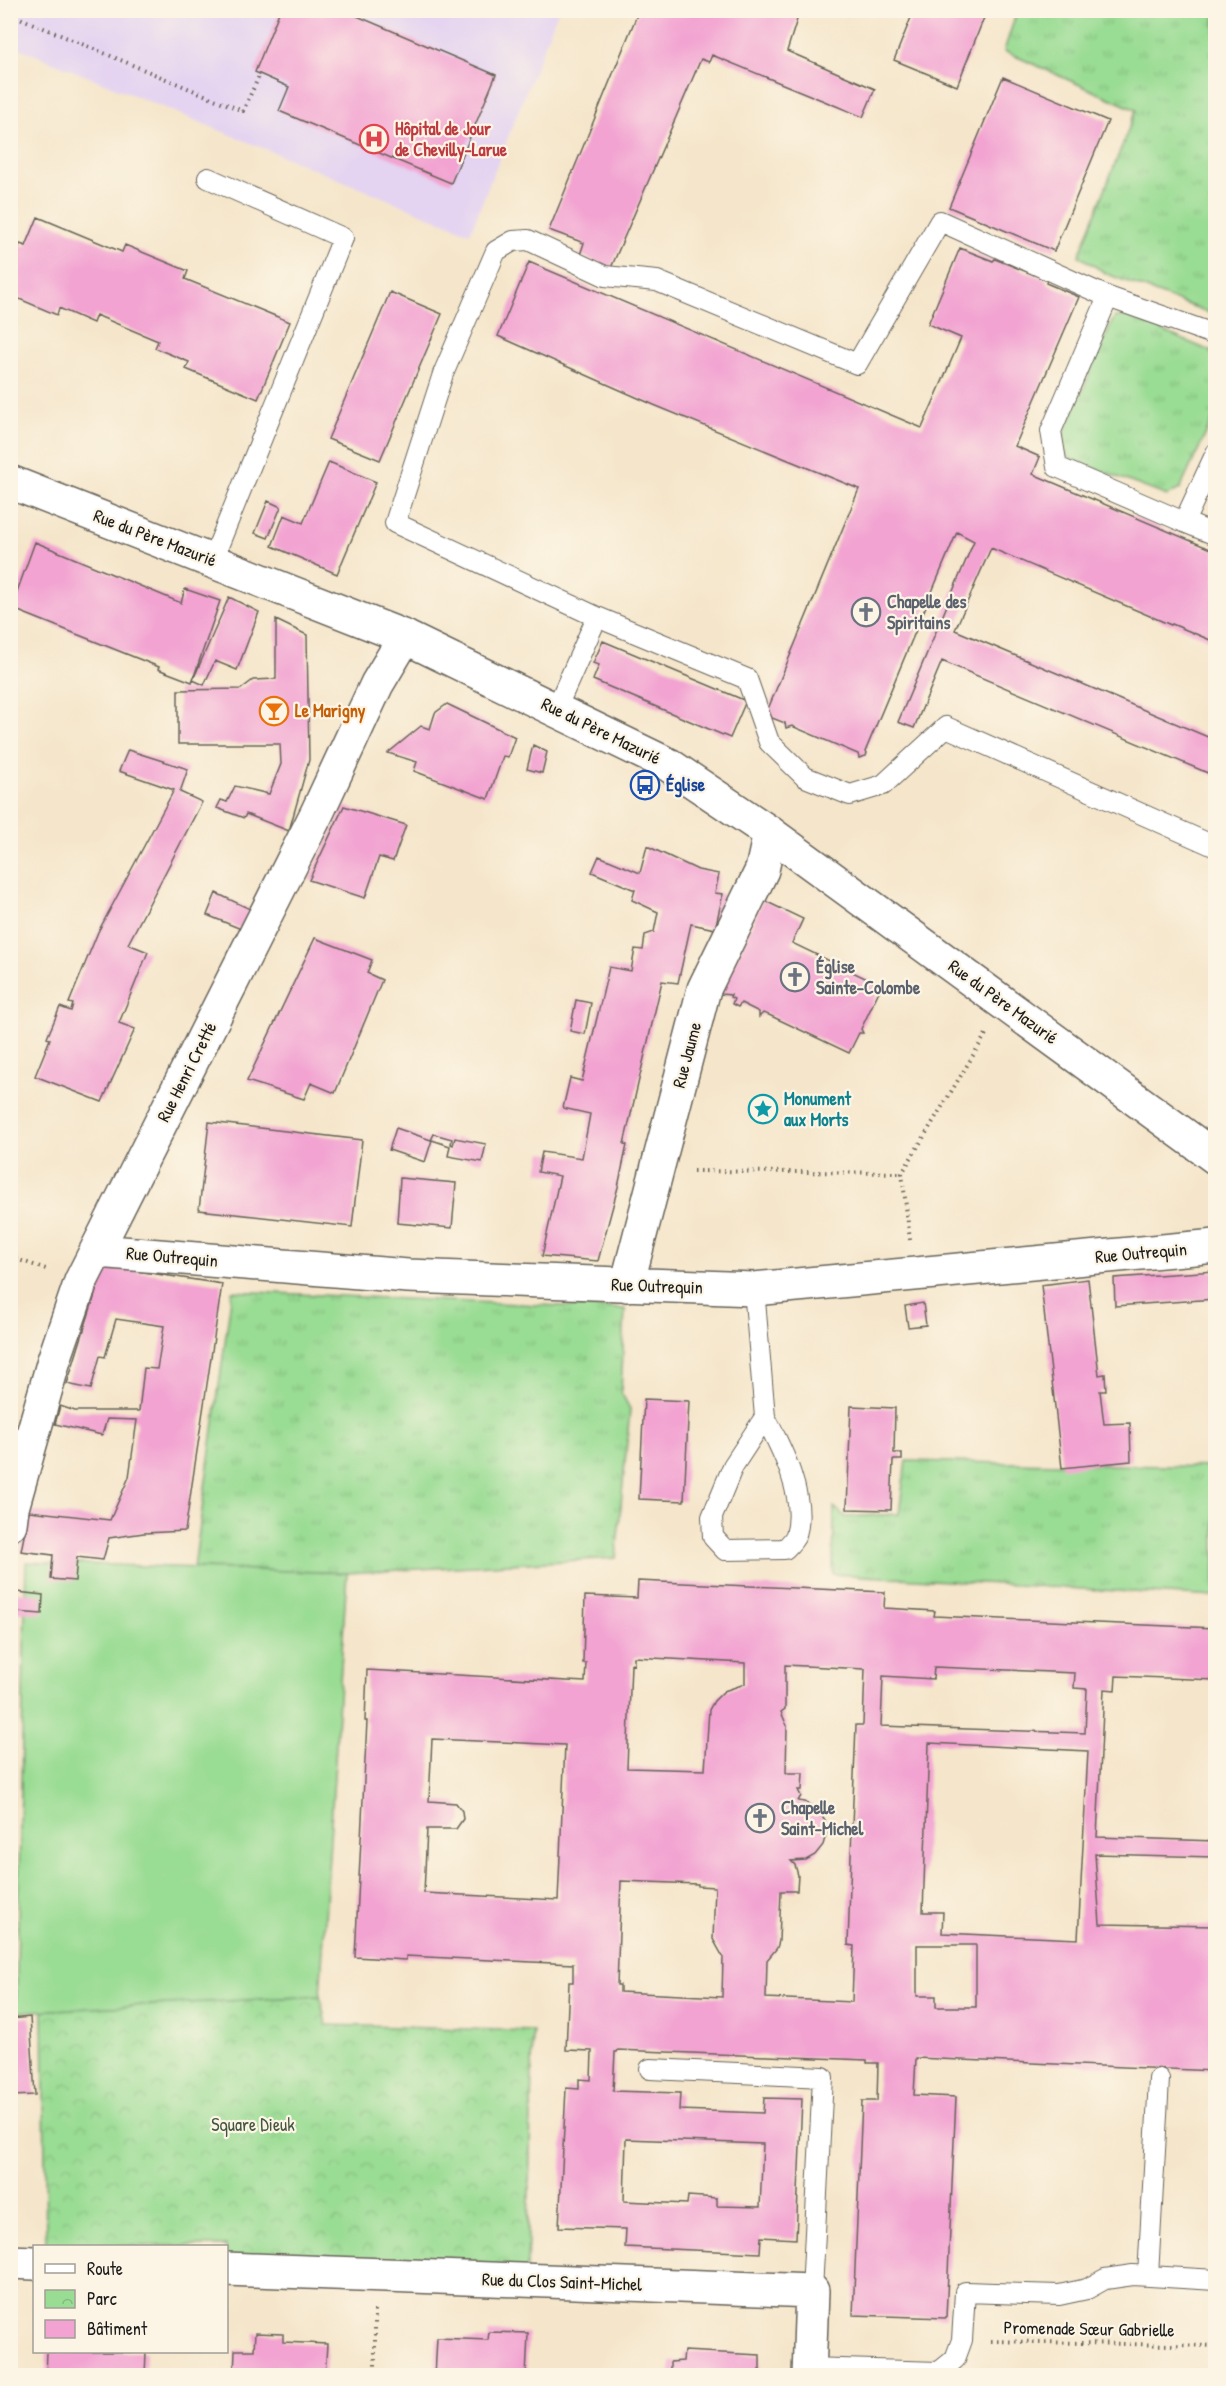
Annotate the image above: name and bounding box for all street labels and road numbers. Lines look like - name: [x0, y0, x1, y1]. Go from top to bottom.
- street label: Rue du Père Mazurié: [90, 503, 220, 572]
- street label: Rue du Père Mazurié: [537, 691, 665, 770]
- street label: Rue du Père Mazurié: [943, 953, 1063, 1050]
- street label: Rue Henri Cretté: [151, 1018, 222, 1126]
- street label: Rue Jaume: [666, 1019, 707, 1090]
- street label: Rue Outrequin: [1094, 1236, 1188, 1269]
- street label: Rue Outrequin: [125, 1240, 219, 1273]
- street label: Rue Outrequin: [611, 1271, 703, 1300]
- street label: Rue du Clos Saint-Michel: [482, 2266, 643, 2297]
- street label: Promenade Sœur Gabrielle: [1003, 2315, 1175, 2342]

